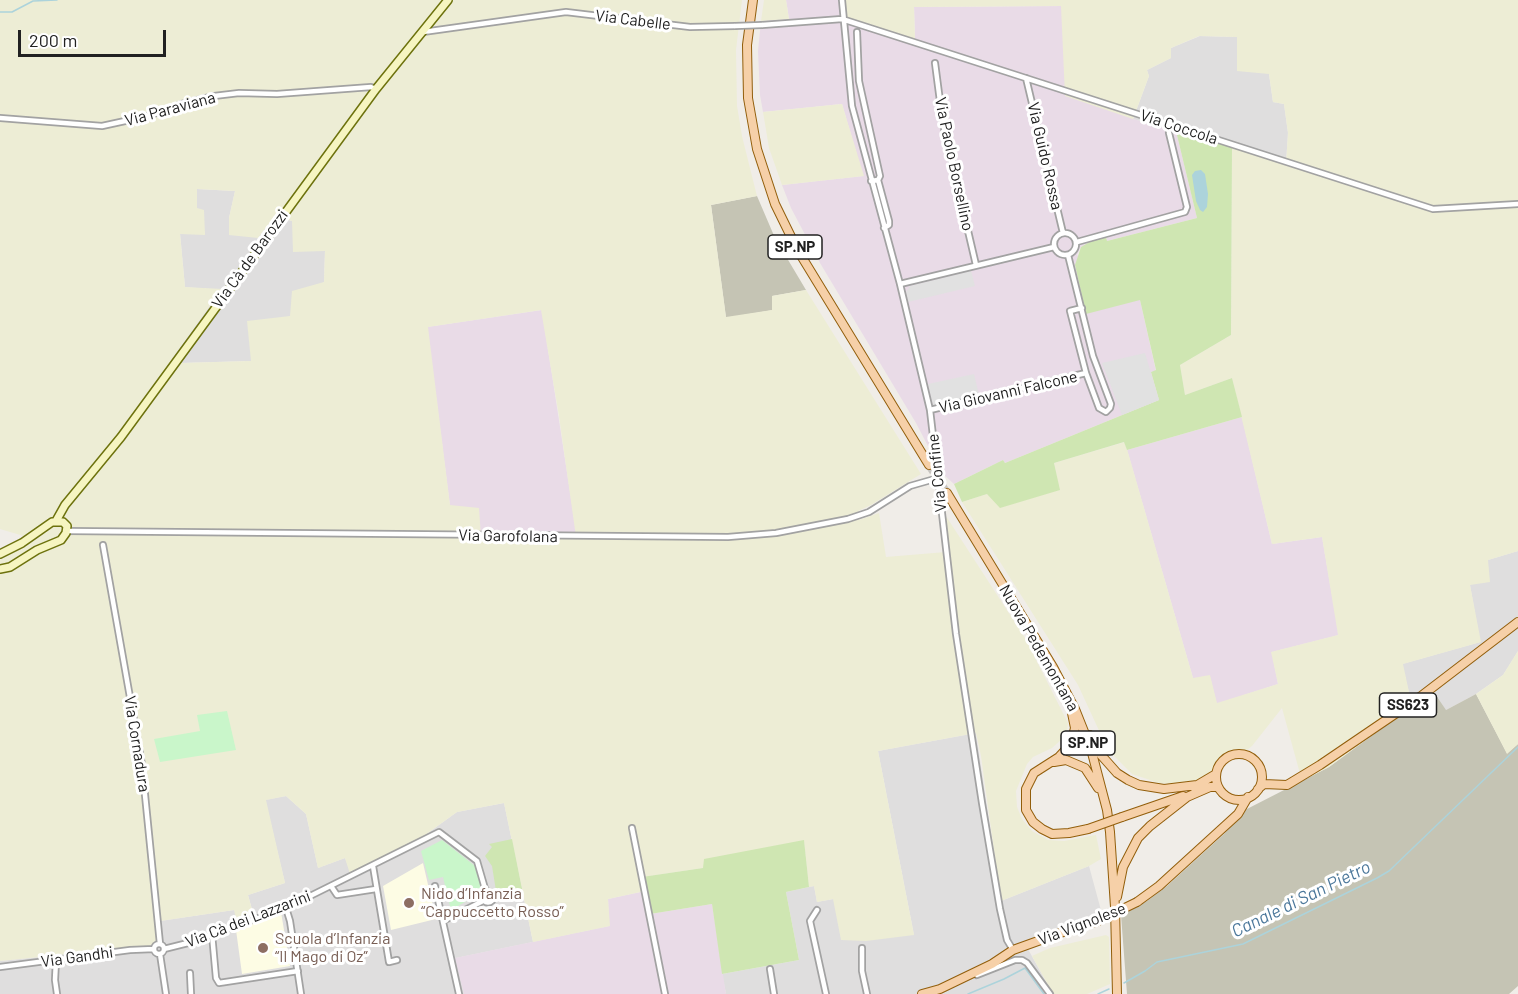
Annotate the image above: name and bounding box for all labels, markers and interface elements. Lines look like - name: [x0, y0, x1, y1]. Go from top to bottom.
- street label: Via Cabelle: [594, 6, 672, 34]
- scale bar: [21, 18, 170, 56]
- text: 200 m: [29, 29, 77, 51]
- street label: Via Paraviana: [123, 88, 217, 130]
- street label: Via Paolo Borsellino: [930, 95, 978, 233]
- street label: Via Guido Rossa: [1023, 100, 1067, 212]
- street label: Via Coccola: [1138, 105, 1220, 149]
- street label: Via Cà de Barozzi: [208, 206, 292, 312]
- road number: SP.NP: [768, 235, 822, 259]
- street label: Via Giovanni Falcone: [937, 367, 1079, 417]
- street label: Via Confine: [923, 433, 951, 513]
- street label: Via Garofolana: [458, 526, 558, 546]
- street label: Nuova Pedemontana: [995, 581, 1083, 715]
- road number: SS623: [1380, 693, 1436, 717]
- street label: Via Cornadura: [120, 694, 154, 794]
- road number: SP.NP: [1061, 731, 1115, 755]
- water label: Canale di San Pietro: [1228, 856, 1374, 942]
- place label: Nido d’Infanzia “Cappuccetto Rosso”: [421, 884, 564, 922]
- street label: Via Cà dei Lazzarini: [183, 886, 313, 952]
- marker: Nido d’Infanzia “Cappuccetto Rosso”: [402, 896, 416, 910]
- street label: Via Vignolese: [1035, 898, 1129, 950]
- place label: Scuola d’Infanzia “Il Mago di Oz”: [275, 929, 390, 967]
- marker: Scuola d’Infanzia “Il Mago di Oz”: [256, 941, 270, 955]
- street label: Via Gandhi: [40, 942, 114, 972]

